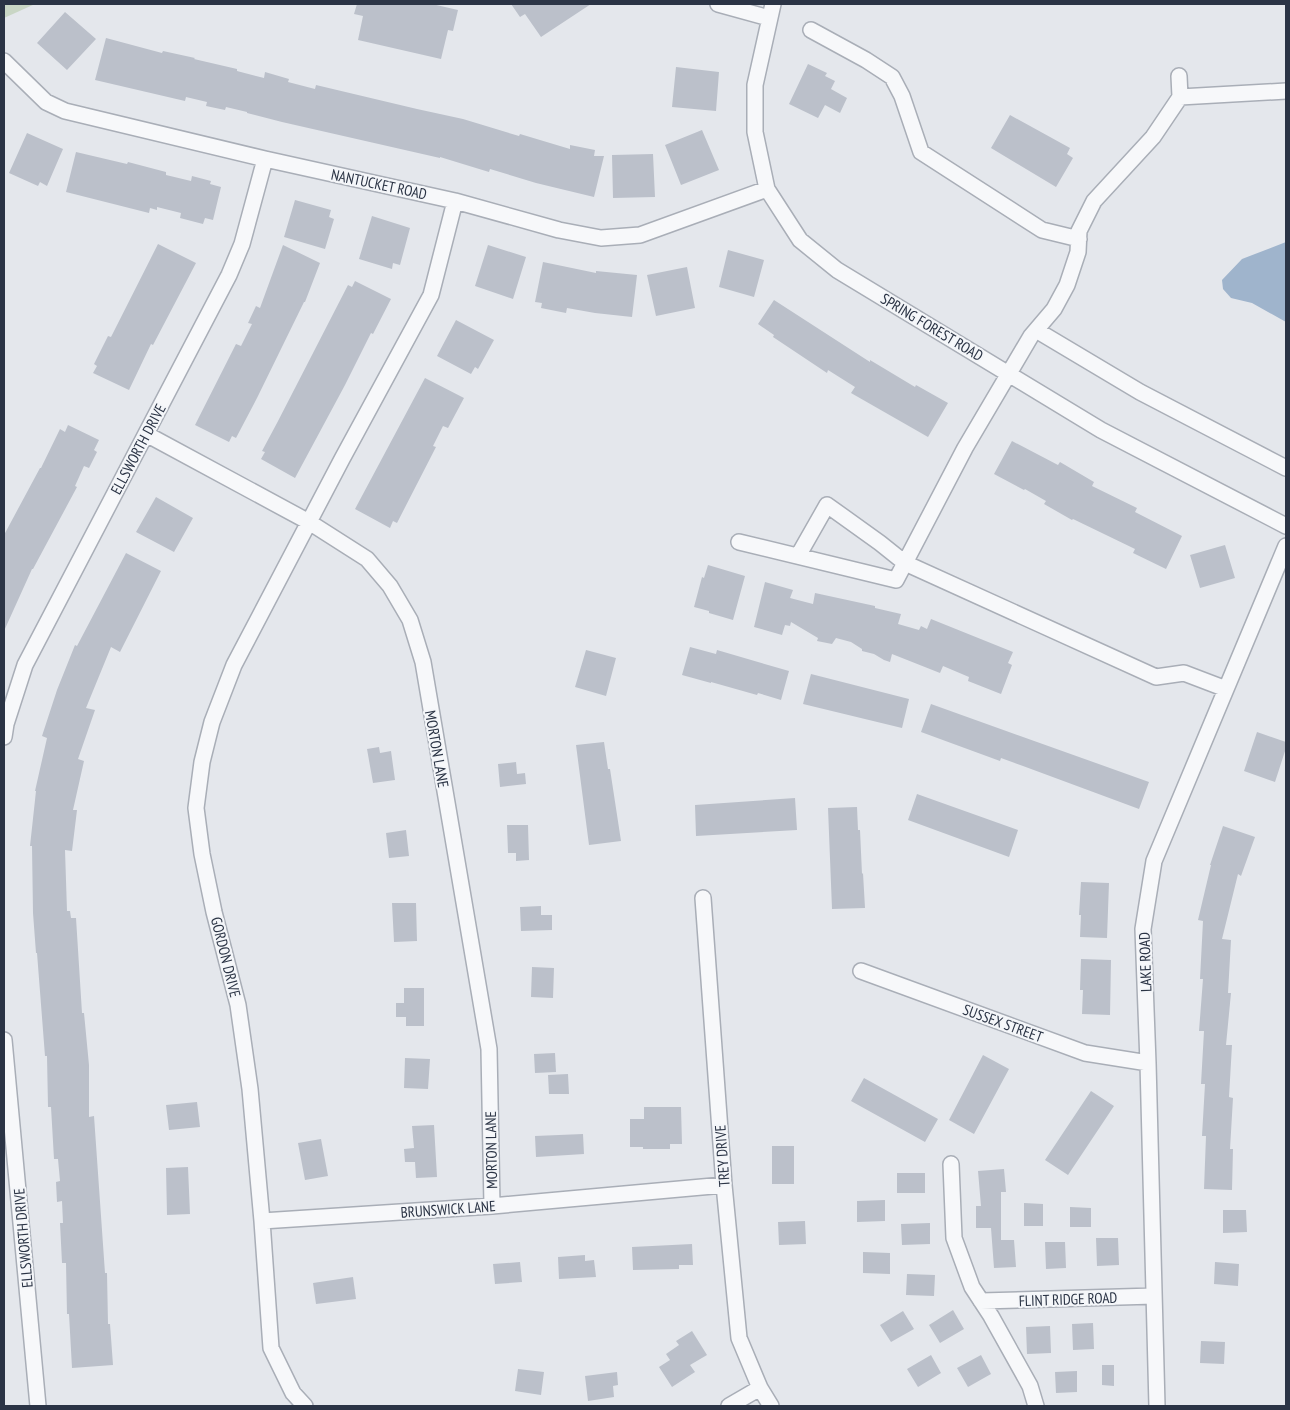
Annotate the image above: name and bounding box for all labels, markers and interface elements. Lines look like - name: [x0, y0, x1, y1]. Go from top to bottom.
- street label: NANTUCKET ROAD: [329, 165, 429, 203]
- street label: SPRING FOREST ROAD: [877, 289, 987, 365]
- street label: ELLSWORTH DRIVE: [106, 401, 170, 497]
- street label: MORTON LANE: [421, 709, 453, 789]
- street label: GORDON DRIVE: [207, 915, 245, 999]
- street label: LAKE ROAD: [1134, 932, 1156, 992]
- street label: SUSSEX STREET: [960, 1000, 1046, 1046]
- street label: MORTON LANE: [481, 1111, 501, 1189]
- street label: TREY DRIVE: [710, 1124, 734, 1188]
- street label: ELLSWORTH DRIVE: [9, 1187, 37, 1289]
- street label: BRUNSWICK LANE: [400, 1196, 496, 1222]
- street label: FLINT RIDGE ROAD: [1018, 1288, 1118, 1310]

